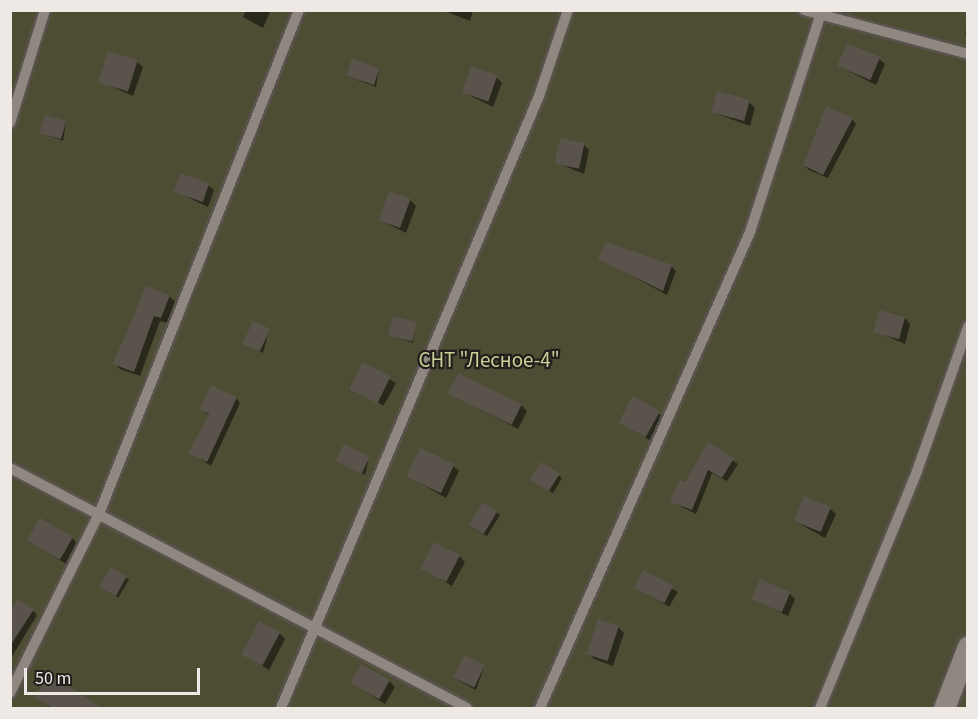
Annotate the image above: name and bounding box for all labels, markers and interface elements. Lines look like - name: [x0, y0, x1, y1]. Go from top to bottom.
- park label: СНТ "Лесное-4": [418, 347, 560, 373]
- scale bar: [27, 656, 202, 694]
- text: 50 m: [35, 666, 71, 691]

